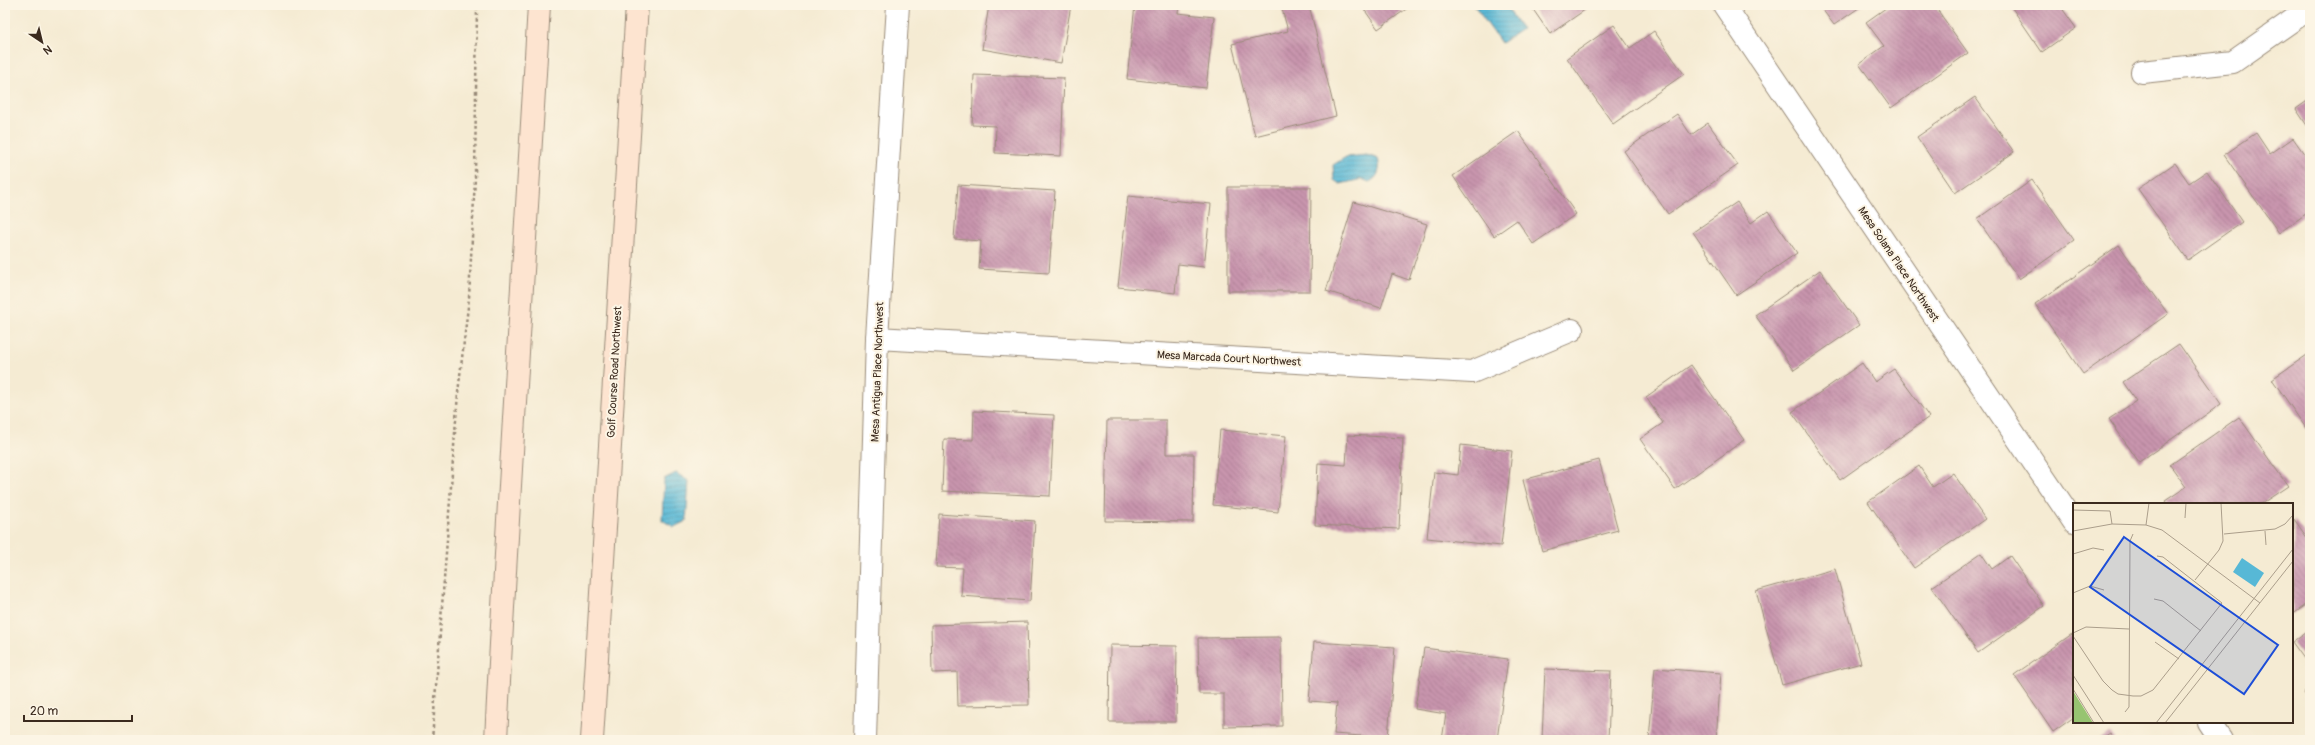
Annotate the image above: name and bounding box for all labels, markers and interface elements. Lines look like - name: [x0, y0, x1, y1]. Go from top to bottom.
- north arrow: [22, 22, 62, 62]
- text: N: [40, 42, 54, 58]
- street label: Mesa Solana Place Northwest: [1855, 204, 1942, 325]
- street label: Mesa Antigua Place Northwest: [869, 301, 886, 442]
- street label: Golf Course Road Northwest: [605, 305, 624, 438]
- street label: Mesa Marcada Court Northwest: [1157, 348, 1302, 369]
- inset map: [2073, 503, 2293, 723]
- scale bar: [24, 697, 132, 723]
- text: 20 m: [30, 704, 59, 719]

